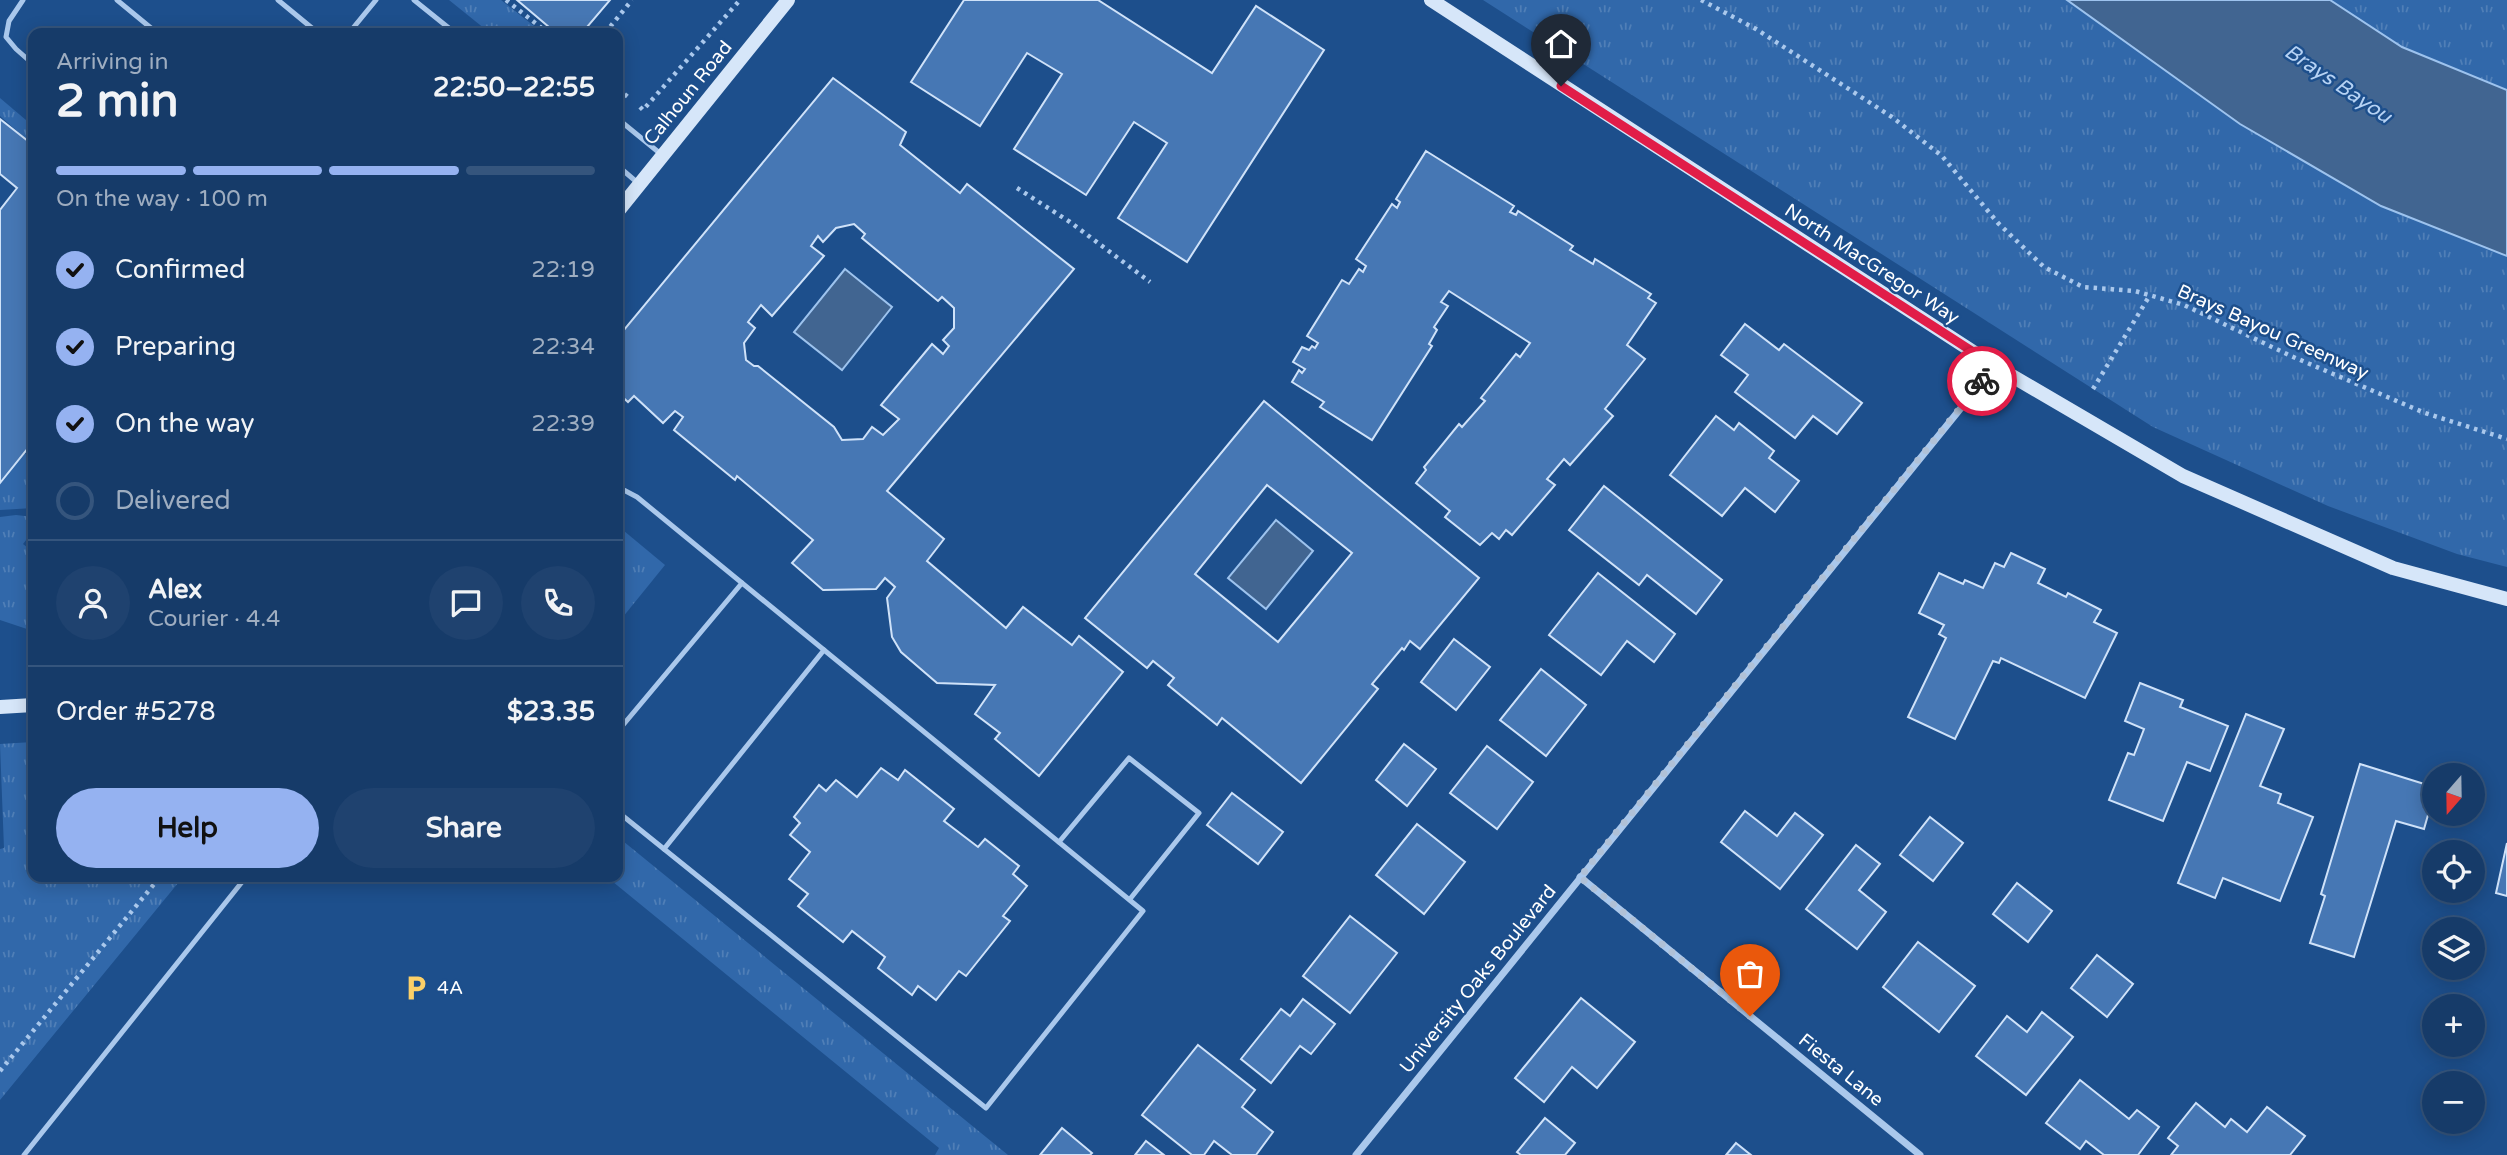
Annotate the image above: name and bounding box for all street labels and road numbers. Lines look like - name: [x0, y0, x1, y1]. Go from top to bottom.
- street label: Calhoun Road: [639, 37, 737, 149]
- street label: North MacGregor Way: [1781, 199, 1963, 329]
- street label: Brays Bayou Greenway: [2174, 280, 2372, 384]
- street label: University Oaks Boulevard: [1395, 880, 1561, 1078]
- street label: Fiesta Lane: [1794, 1029, 1888, 1111]

